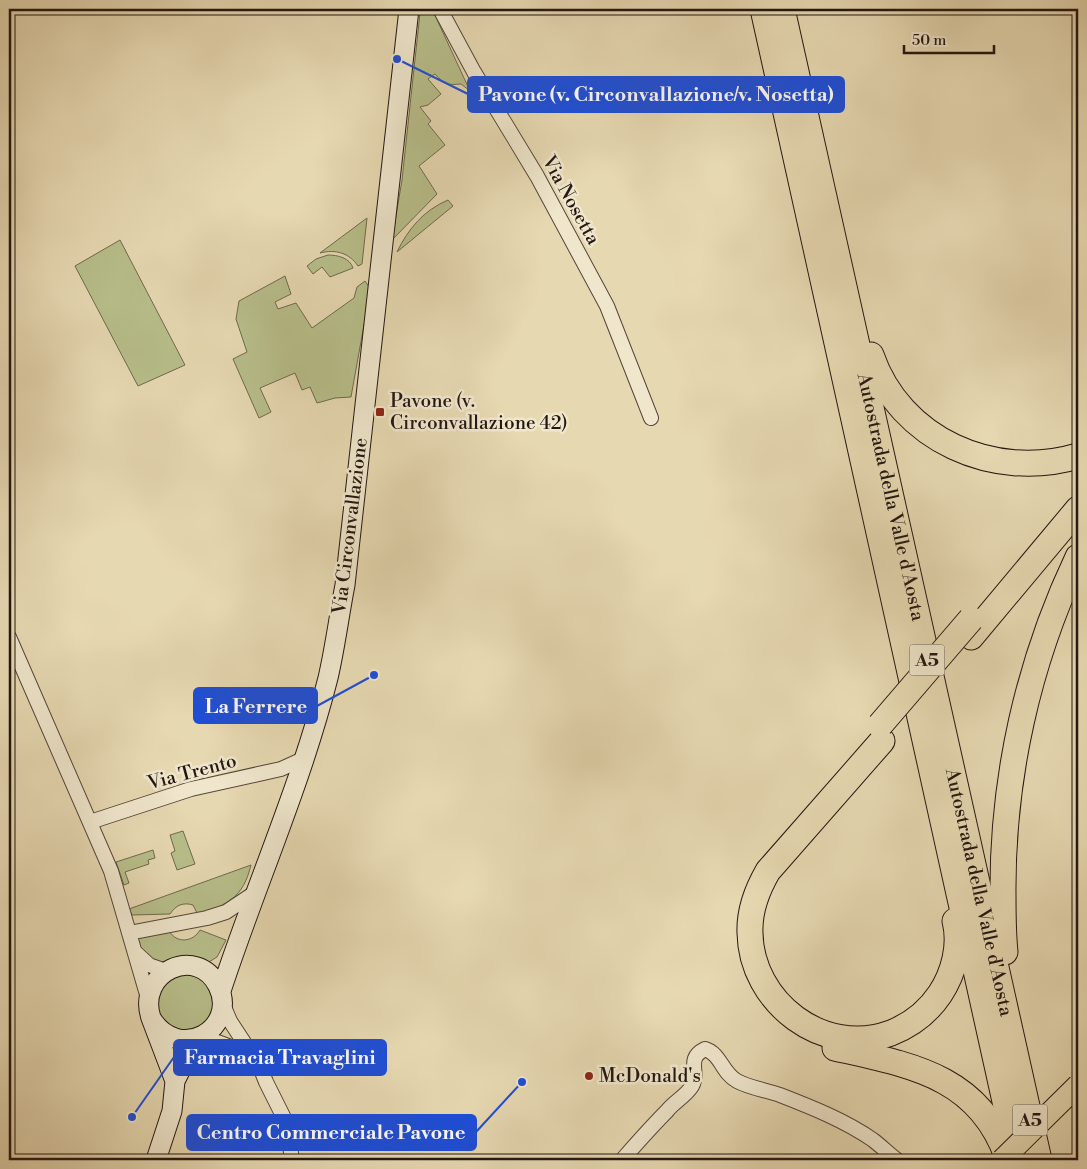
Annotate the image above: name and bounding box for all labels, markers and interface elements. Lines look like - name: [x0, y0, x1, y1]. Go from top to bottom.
- scale bar: [904, 22, 994, 54]
- text: 50 m: [912, 31, 946, 50]
- callout: Pavone (v. Circonvallazione/v. Nosetta): [468, 77, 844, 112]
- text: Pavone (v. Circonvallazione/v. Nosetta): [478, 83, 834, 108]
- street label: Via Nosetta: [536, 150, 605, 249]
- street label: Autostrada della Valle d'Aosta: [851, 370, 930, 624]
- place label: Pavone (v. Circonvallazione 42): [390, 389, 568, 435]
- marker: Pavone (v. Circonvallazione 42): [374, 406, 386, 418]
- street label: Via Circonvallazione: [327, 436, 373, 617]
- road number: A5: [910, 644, 944, 676]
- callout: La Ferrere: [194, 688, 317, 723]
- text: La Ferrere: [205, 695, 308, 720]
- street label: Via Trento: [144, 749, 239, 796]
- street label: Autostrada della Valle d'Aosta: [940, 765, 1019, 1019]
- callout: Farmacia Travaglini: [174, 1040, 386, 1075]
- text: Farmacia Travaglini: [184, 1046, 376, 1071]
- place label: McDonald's: [599, 1064, 701, 1088]
- marker: McDonald's: [583, 1070, 595, 1082]
- road number: A5: [1012, 1104, 1048, 1136]
- callout: Centro Commerciale Pavone: [187, 1115, 476, 1150]
- text: Centro Commerciale Pavone: [197, 1121, 466, 1146]

